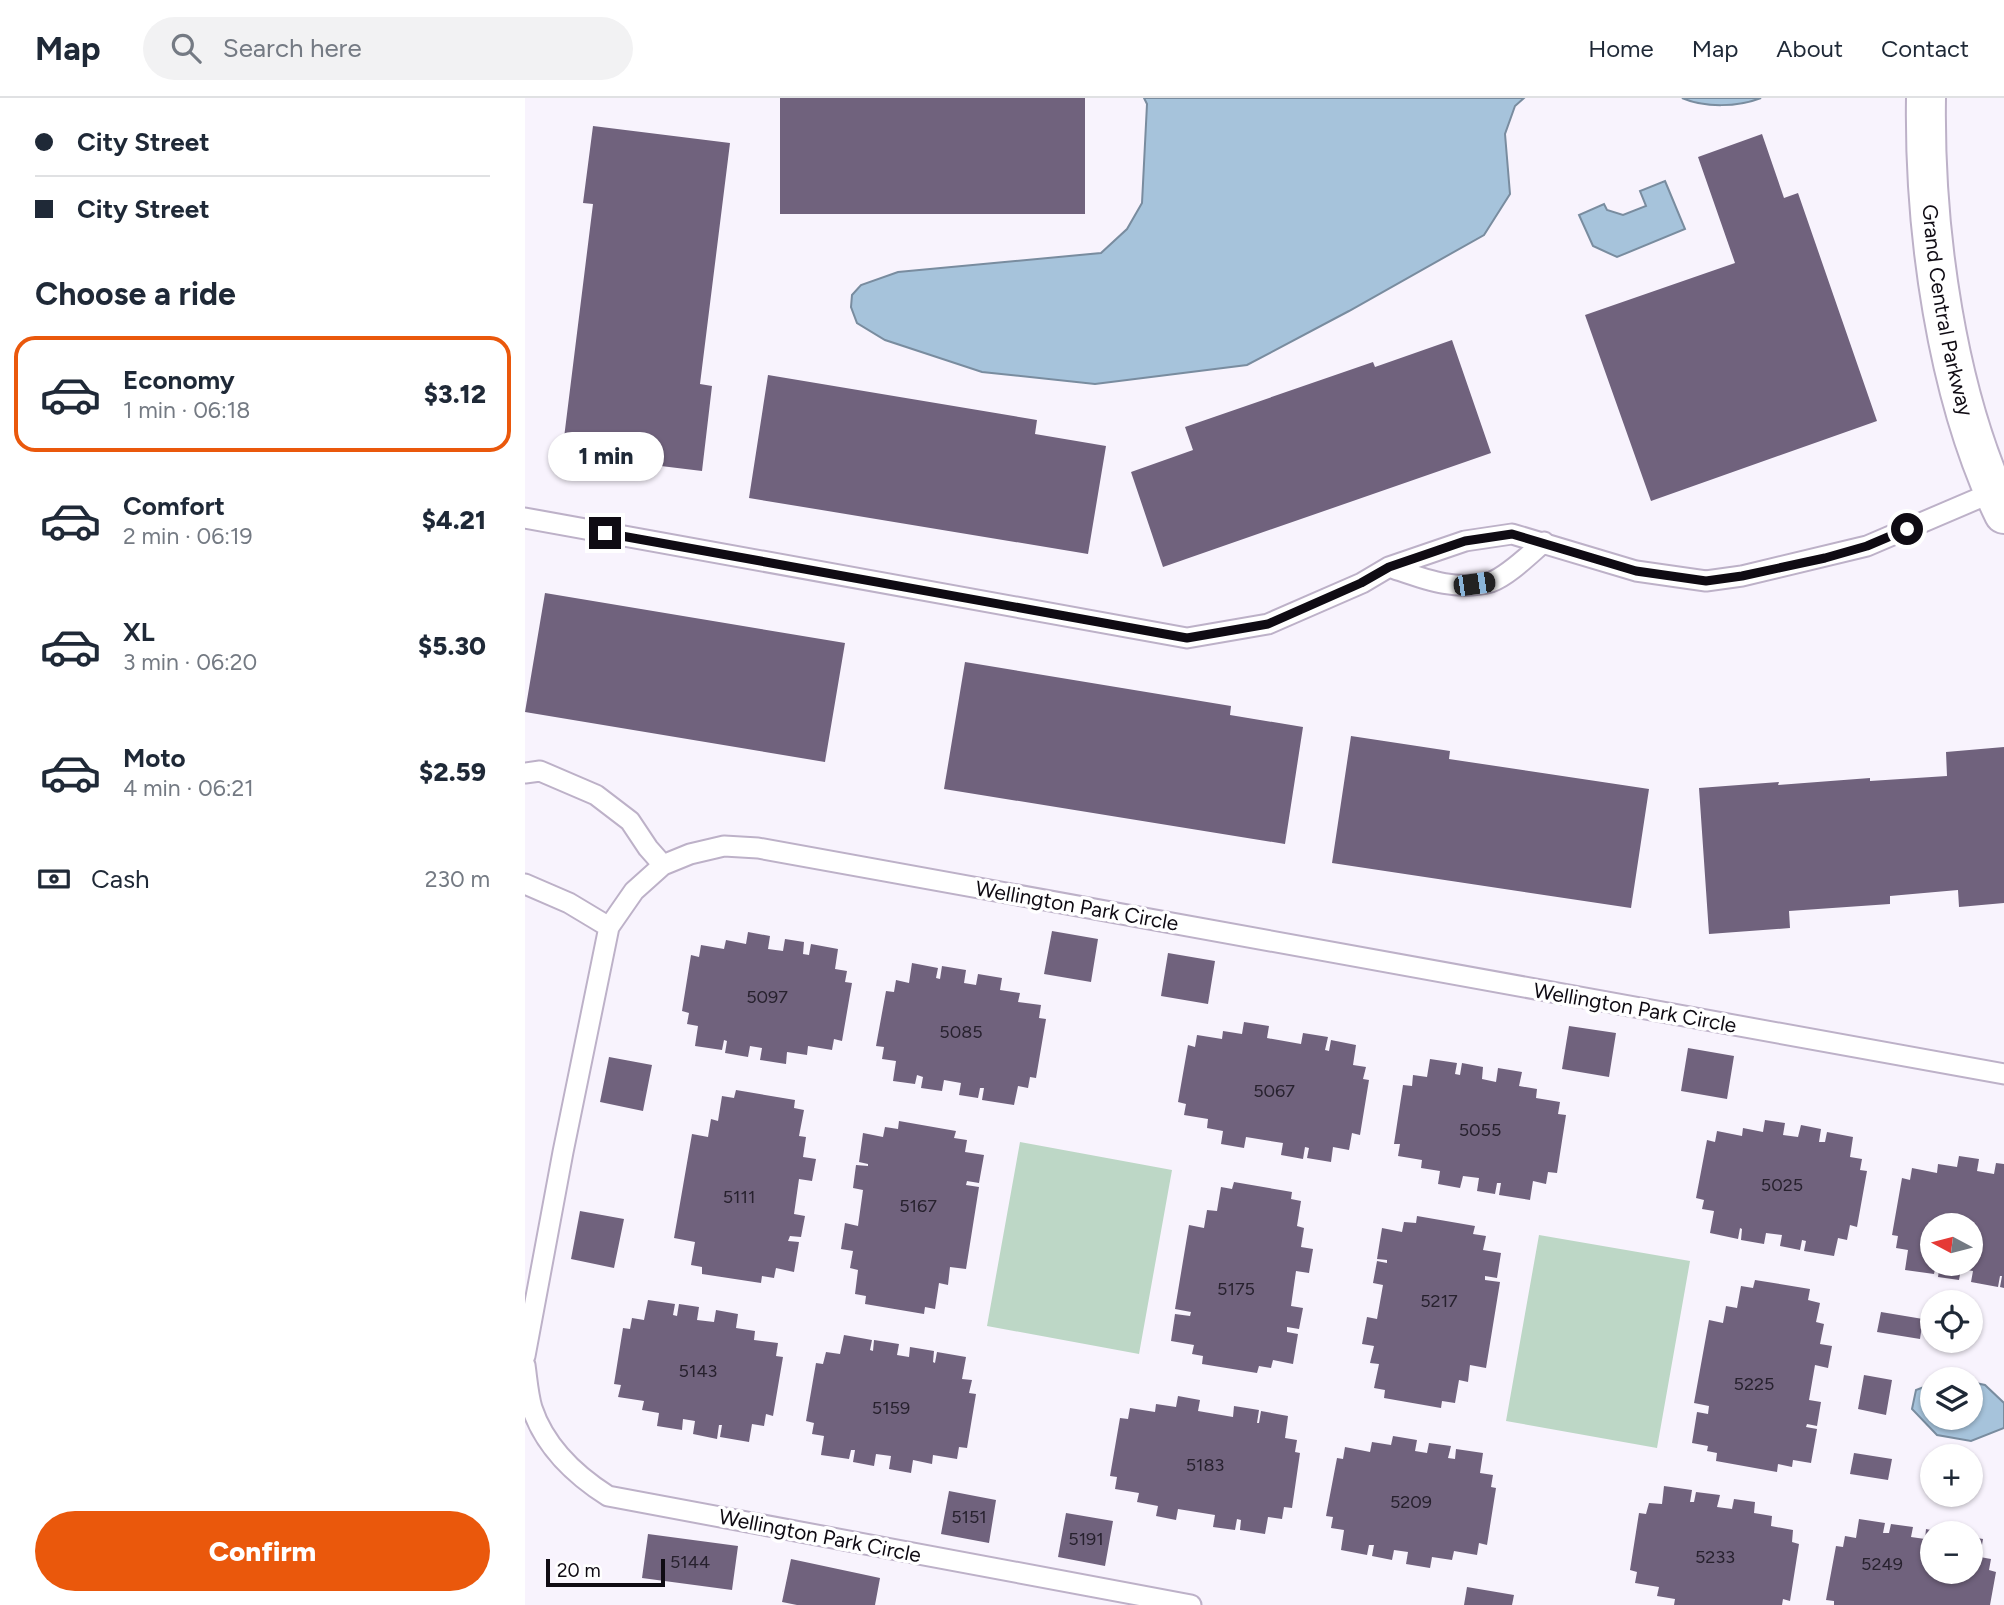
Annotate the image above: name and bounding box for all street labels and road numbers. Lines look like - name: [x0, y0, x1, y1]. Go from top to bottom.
- street label: Grand Central Parkway: [1917, 203, 1979, 419]
- street label: Wellington Park Circle: [974, 875, 1180, 936]
- street label: Wellington Park Circle: [1532, 977, 1738, 1038]
- street label: Wellington Park Circle: [717, 1504, 923, 1567]

